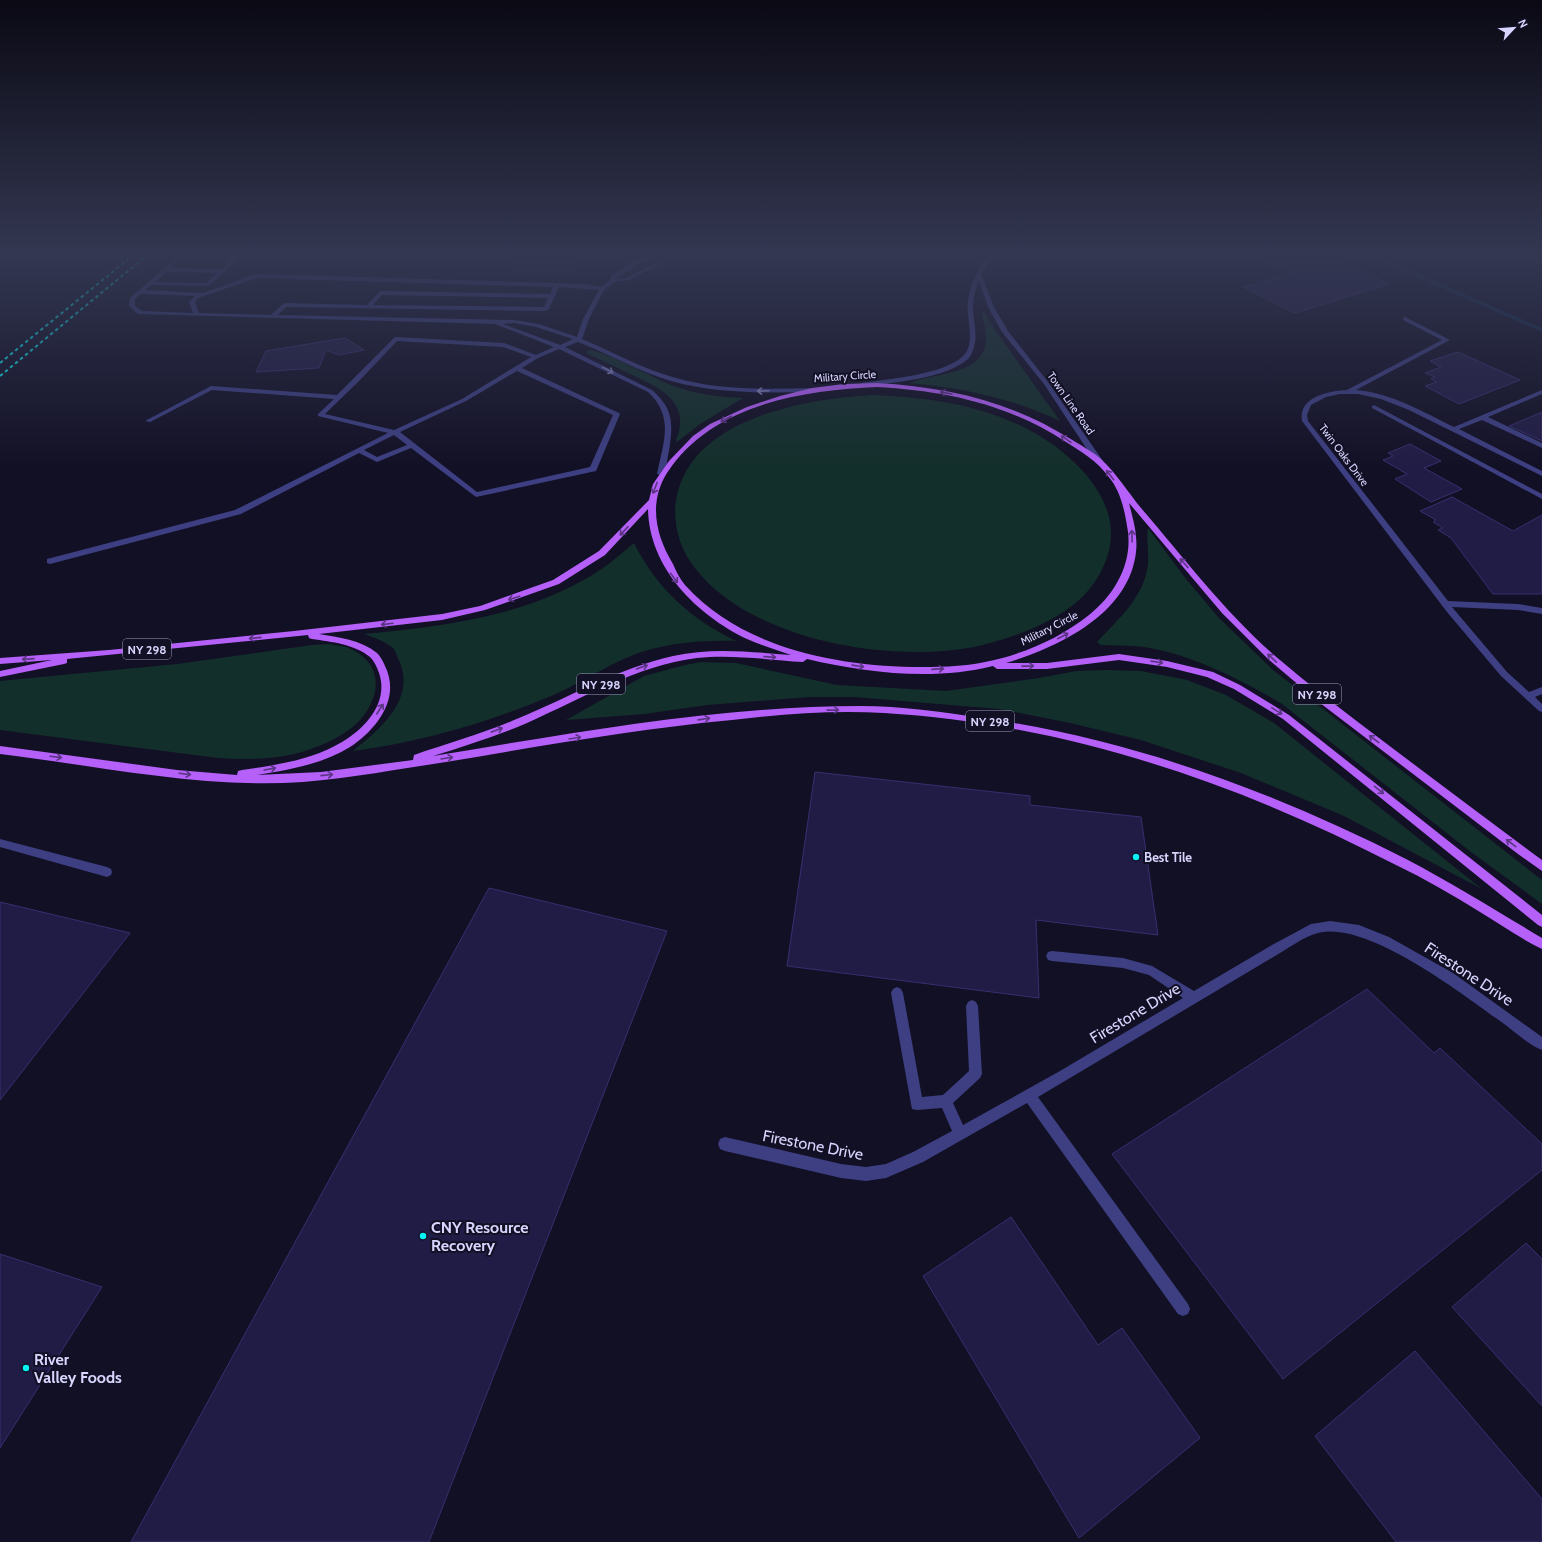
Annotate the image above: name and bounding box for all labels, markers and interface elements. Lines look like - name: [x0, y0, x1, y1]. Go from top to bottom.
- north arrow: [1494, 8, 1534, 48]
- text: N: [1515, 17, 1531, 30]
- one-way arrow: [602, 367, 614, 375]
- street label: Military Circle: [813, 367, 877, 385]
- street label: Town Line Road: [1044, 369, 1098, 437]
- one-way arrow: [757, 387, 770, 395]
- one-way arrow: [940, 388, 953, 396]
- one-way arrow: [721, 416, 733, 423]
- street label: Twin Oaks Drive: [1316, 421, 1372, 489]
- one-way arrow: [1061, 435, 1072, 443]
- one-way arrow: [1106, 470, 1115, 481]
- one-way arrow: [651, 482, 659, 494]
- one-way arrow: [619, 526, 629, 536]
- one-way arrow: [1128, 530, 1136, 543]
- one-way arrow: [1180, 558, 1189, 568]
- one-way arrow: [670, 572, 679, 583]
- one-way arrow: [508, 595, 521, 602]
- street label: Military Circle: [1018, 607, 1080, 648]
- one-way arrow: [381, 620, 394, 627]
- one-way arrow: [1056, 632, 1068, 639]
- one-way arrow: [249, 635, 262, 642]
- road number: NY 298: [123, 639, 171, 659]
- one-way arrow: [1267, 653, 1278, 662]
- one-way arrow: [763, 654, 776, 661]
- one-way arrow: [22, 655, 35, 662]
- one-way arrow: [1151, 658, 1164, 666]
- one-way arrow: [635, 662, 647, 670]
- one-way arrow: [851, 662, 864, 670]
- one-way arrow: [1021, 662, 1034, 670]
- one-way arrow: [931, 665, 944, 672]
- road number: NY 298: [577, 674, 625, 694]
- road number: NY 298: [1293, 684, 1341, 704]
- one-way arrow: [376, 704, 384, 715]
- one-way arrow: [826, 706, 839, 714]
- one-way arrow: [1271, 707, 1283, 715]
- road number: NY 298: [966, 711, 1014, 731]
- one-way arrow: [697, 715, 710, 723]
- one-way arrow: [490, 725, 502, 733]
- one-way arrow: [568, 734, 581, 742]
- one-way arrow: [1369, 734, 1380, 743]
- one-way arrow: [49, 754, 62, 761]
- one-way arrow: [440, 754, 453, 762]
- one-way arrow: [263, 765, 276, 773]
- one-way arrow: [178, 770, 191, 778]
- one-way arrow: [320, 771, 333, 778]
- one-way arrow: [1374, 786, 1385, 795]
- one-way arrow: [1506, 838, 1517, 847]
- place label: Best Tile: [1144, 849, 1192, 865]
- marker: Best Tile: [1131, 852, 1141, 862]
- street label: Firestone Drive: [1421, 938, 1517, 1010]
- street label: Firestone Drive: [1086, 979, 1184, 1047]
- street label: Firestone Drive: [761, 1126, 865, 1164]
- place label: CNY Resource Recovery: [431, 1218, 529, 1255]
- marker: CNY Resource Recovery: [418, 1231, 428, 1241]
- place label: River Valley Foods: [34, 1350, 122, 1387]
- marker: River Valley Foods: [21, 1363, 31, 1373]

